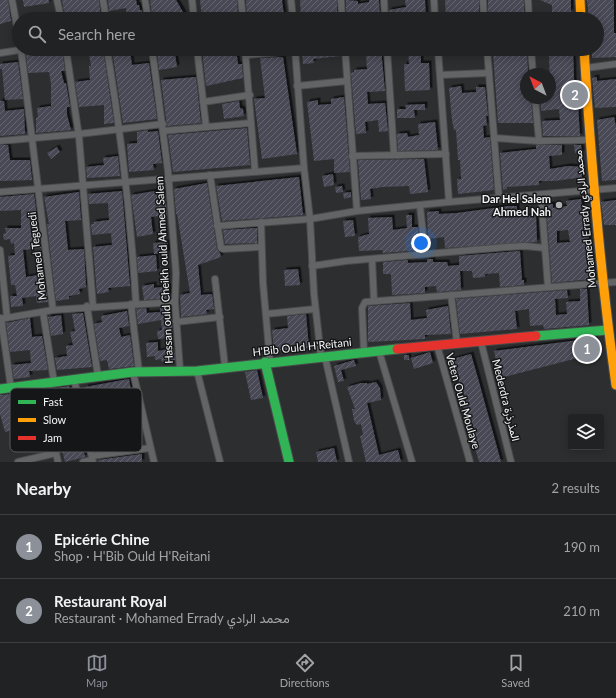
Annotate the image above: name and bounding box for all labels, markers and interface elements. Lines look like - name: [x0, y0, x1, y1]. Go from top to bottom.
- search box: [12, 12, 604, 56]
- icon: search: [26, 23, 48, 45]
- text: Search here: [58, 25, 135, 43]
- north arrow: [520, 68, 556, 104]
- pin: 2: [562, 80, 588, 110]
- street label: Mohamed Errady محمد الرادي: [571, 149, 602, 289]
- street label: Hassan ould Cheikh ould Ahmed Salem: [152, 176, 175, 364]
- place label: Dar Hel Salem Ahmed Nah: [482, 192, 551, 218]
- marker: Dar Hel Salem Ahmed Nah: [554, 200, 564, 210]
- street label: Mohamed Teguedi: [25, 211, 48, 301]
- your location: [411, 233, 431, 253]
- pin: 1: [574, 334, 600, 364]
- street label: H'Bib Ould H'Reitani: [252, 335, 352, 358]
- street label: Veten Ould Moulaye: [444, 351, 483, 450]
- street label: Mederdra المذرذرة: [489, 358, 523, 442]
- legend: [10, 388, 142, 452]
- text: Fast: [43, 395, 63, 408]
- text: Slow: [43, 413, 67, 426]
- map controls: [568, 414, 604, 450]
- button: layers: [568, 414, 604, 450]
- text: Jam: [43, 431, 62, 444]
- text: Nearby: [16, 478, 71, 499]
- text: 2 results: [552, 480, 600, 496]
- text: Epicérie Chine: [54, 530, 150, 548]
- text: 1: [25, 539, 33, 555]
- text: 190 m: [563, 539, 600, 555]
- text: Shop · H'Bib Ould H'Reitani: [54, 548, 210, 564]
- text: Restaurant Royal: [54, 592, 167, 610]
- text: 2: [25, 603, 33, 619]
- text: 210 m: [563, 603, 600, 619]
- text: Restaurant · Mohamed Errady محمد الرادي: [54, 610, 290, 626]
- tab: Map: [86, 652, 108, 689]
- tab: Directions: [280, 652, 329, 689]
- tab: Saved: [501, 652, 530, 689]

